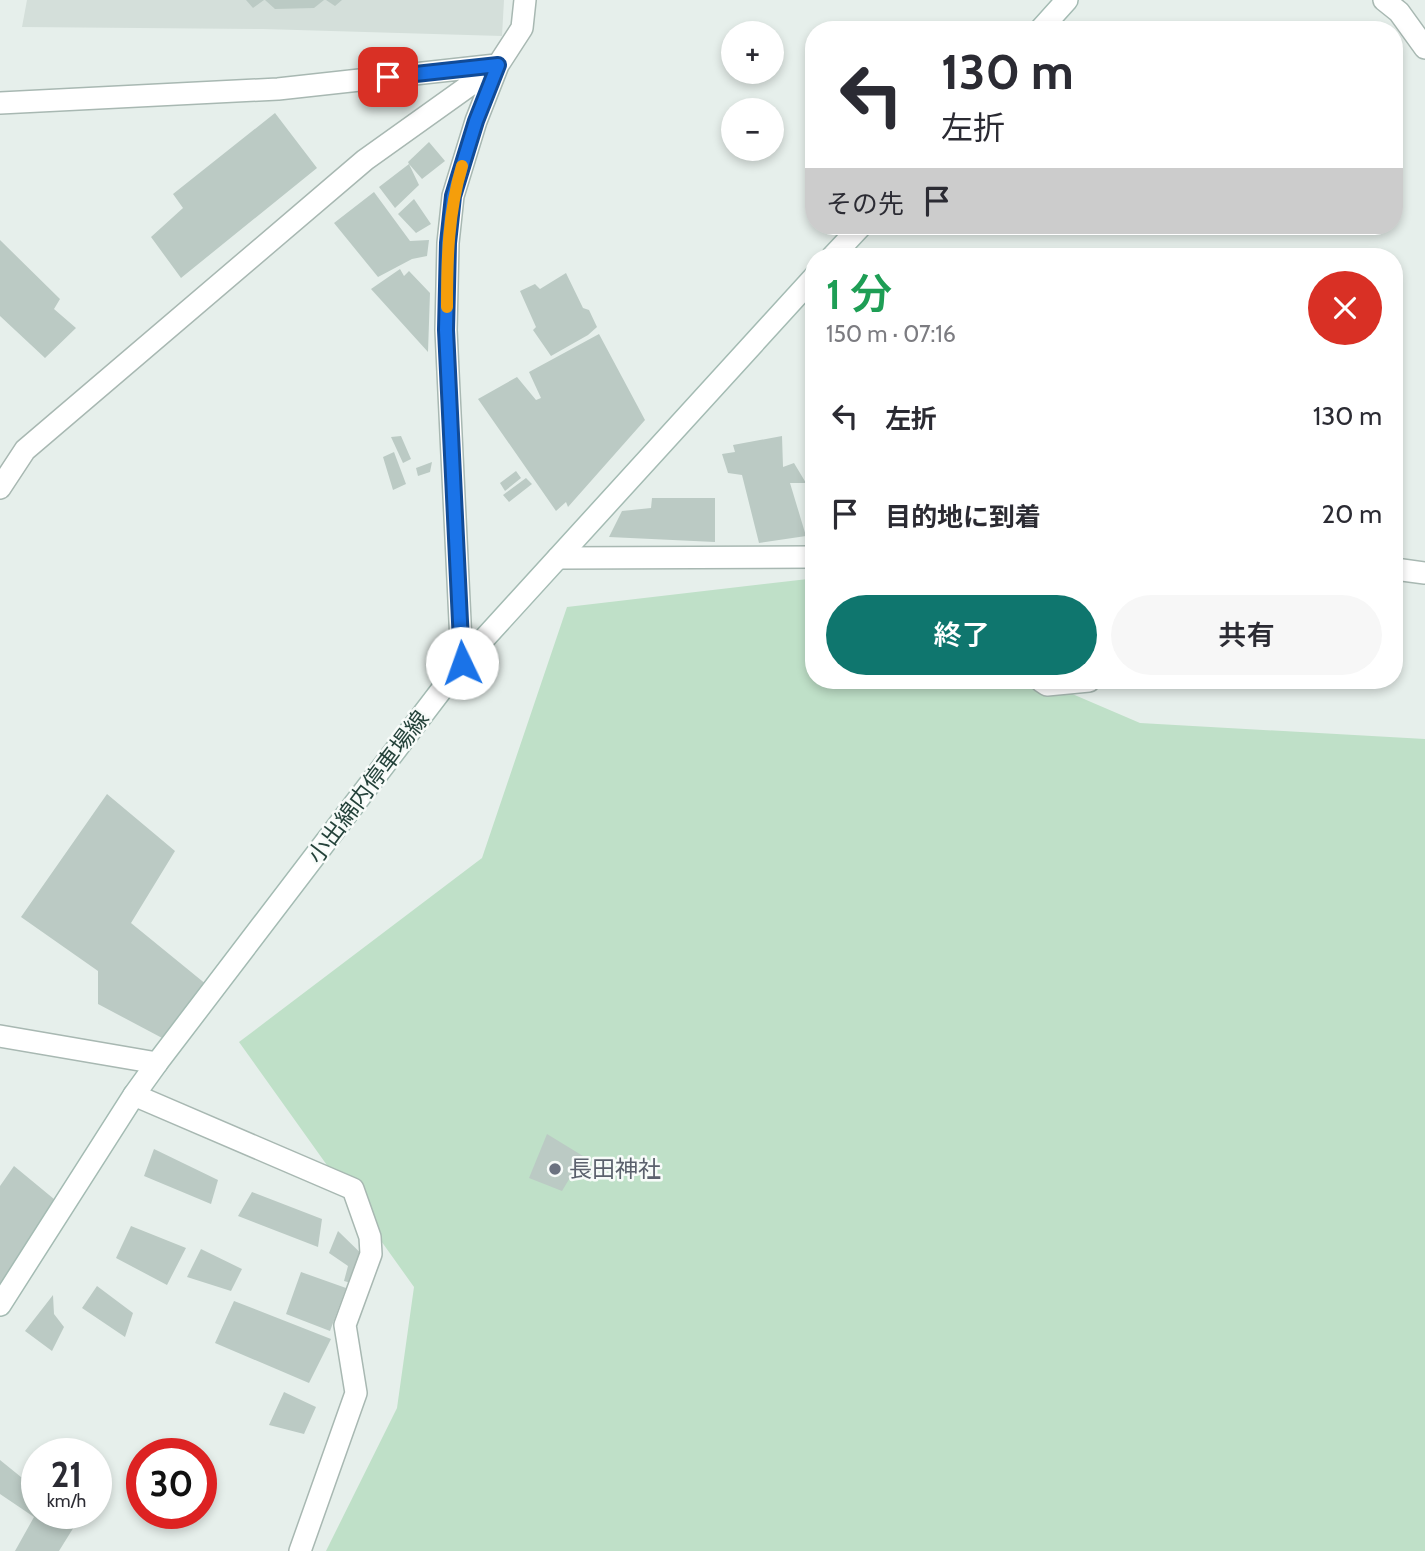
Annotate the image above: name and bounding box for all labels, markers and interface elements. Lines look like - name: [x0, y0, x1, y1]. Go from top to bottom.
- map controls: [721, 21, 784, 161]
- button: +: [721, 21, 784, 84]
- text: 130 m: [941, 42, 1074, 101]
- pin: [358, 47, 418, 107]
- icon: left: [826, 49, 917, 140]
- icon: arrive: [369, 58, 407, 96]
- button: −: [721, 98, 784, 161]
- text: 左折: [941, 108, 1005, 147]
- icon: arrive: [918, 182, 956, 220]
- text: その先: [826, 188, 904, 220]
- text: 1 分: [826, 268, 892, 320]
- button: close: [1308, 271, 1382, 345]
- text: 150 m · 07:16: [826, 320, 956, 348]
- icon: left: [826, 397, 864, 435]
- text: 130 m: [1313, 400, 1382, 432]
- text: 左折: [885, 403, 937, 435]
- icon: arrive: [826, 495, 864, 533]
- text: 20 m: [1322, 498, 1382, 530]
- text: 目的地に到着: [885, 501, 1041, 533]
- button: 終了: [826, 595, 1097, 675]
- button: 共有: [1111, 595, 1382, 675]
- position arrow: [425, 626, 499, 700]
- street label: 小出綿内停車場線: [301, 705, 435, 869]
- place label: 長田神社: [569, 1155, 661, 1183]
- marker: 長田神社: [547, 1161, 563, 1177]
- speed limit sign: 30: [126, 1438, 217, 1529]
- text: 21: [51, 1453, 82, 1496]
- text: km/h: [47, 1490, 86, 1512]

